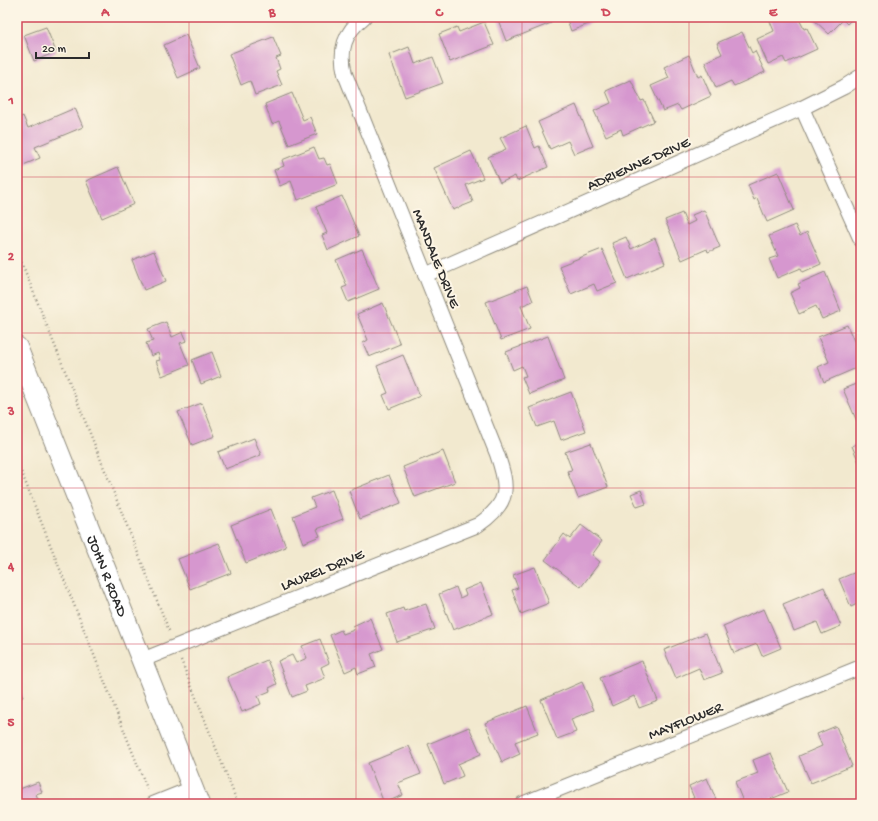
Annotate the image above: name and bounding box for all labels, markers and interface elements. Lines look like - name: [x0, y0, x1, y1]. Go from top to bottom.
- text: A: [100, 6, 110, 21]
- text: B: [268, 6, 277, 21]
- text: C: [434, 6, 444, 21]
- text: D: [601, 6, 611, 21]
- text: E: [769, 6, 778, 21]
- scale bar: [36, 34, 89, 60]
- text: 20 m: [42, 43, 67, 57]
- text: 1: [7, 94, 14, 109]
- street label: ADRIENNE DRIVE: [585, 134, 694, 196]
- street label: MANDALE DRIVE: [407, 207, 463, 311]
- text: 2: [8, 250, 15, 265]
- text: 3: [7, 405, 15, 420]
- street label: JOHN R ROAD: [82, 533, 130, 620]
- street label: LAUREL DRIVE: [278, 546, 368, 596]
- text: 4: [7, 560, 15, 575]
- street label: MAYFLOWER: [646, 698, 727, 745]
- text: 5: [8, 716, 15, 731]

